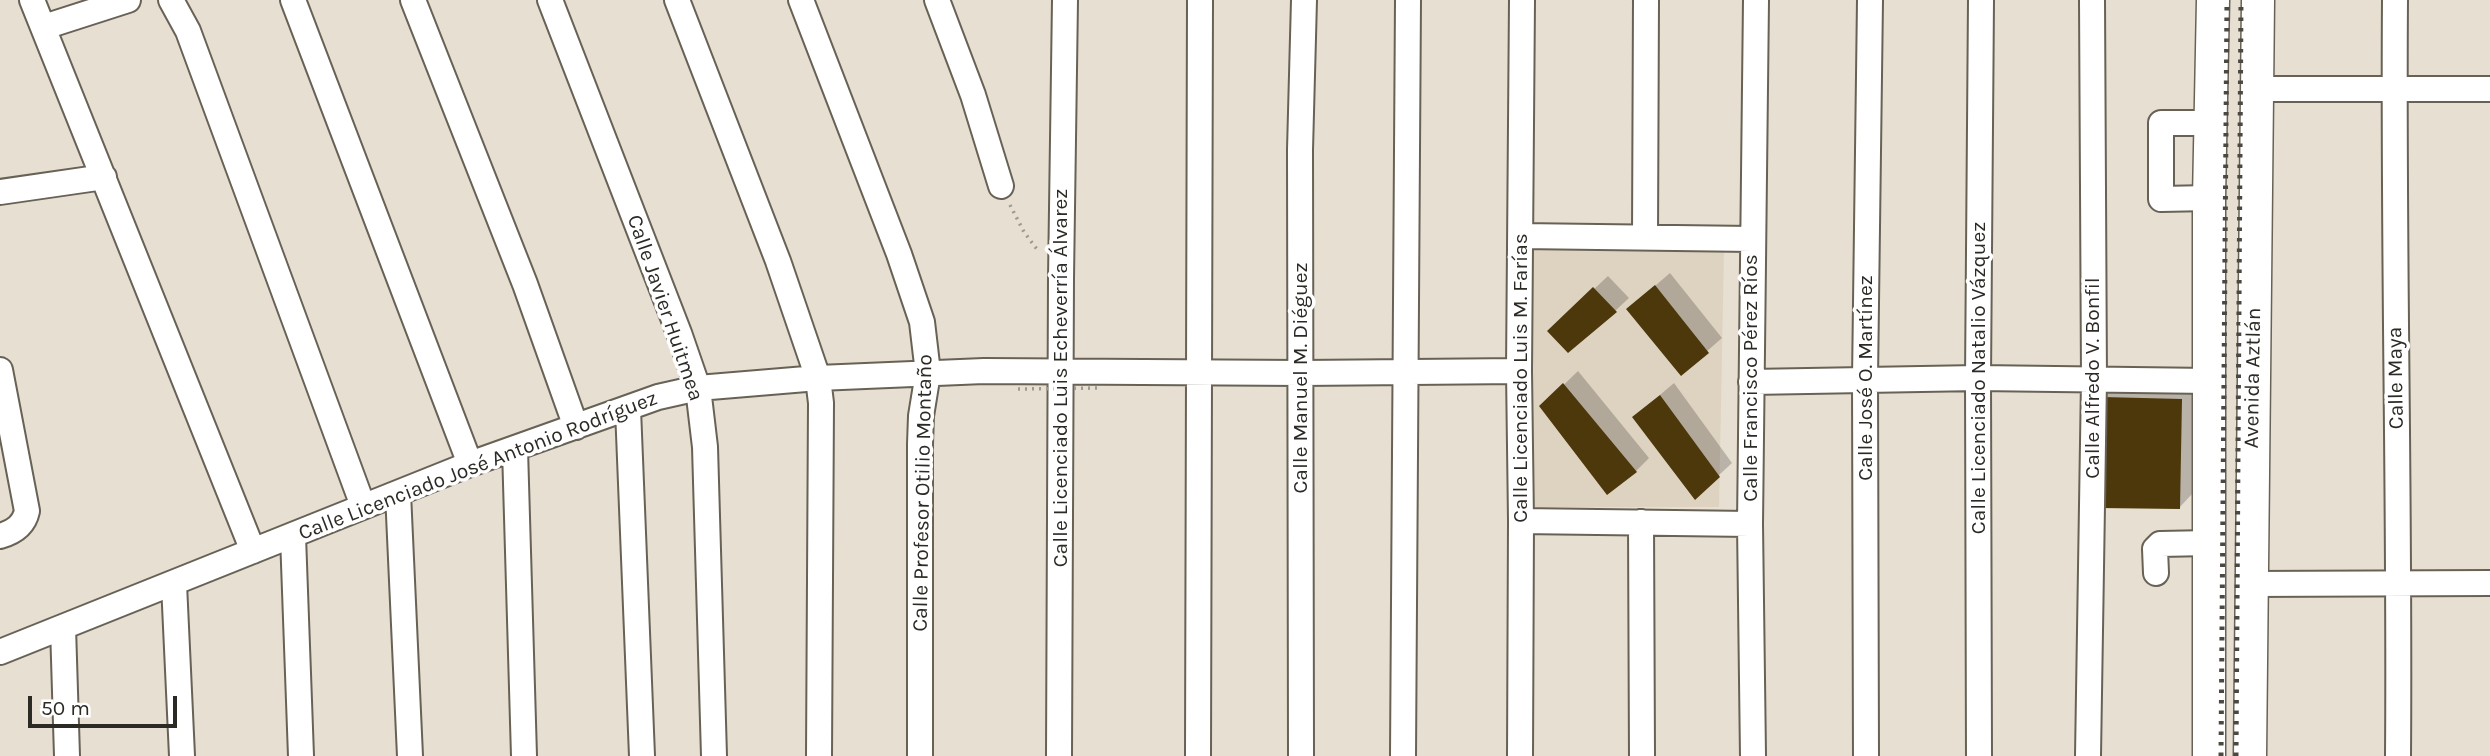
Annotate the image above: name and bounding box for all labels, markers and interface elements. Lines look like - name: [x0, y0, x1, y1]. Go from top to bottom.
- street label: Calle Licenciado Luis Echeverría Álvarez: [1048, 189, 1074, 567]
- street label: Calle Javier Huitmea: [621, 212, 709, 404]
- street label: Calle Licenciado Natalio Vázquez: [1966, 222, 1992, 534]
- street label: Calle Licenciado Luis M. Farías: [1508, 233, 1534, 523]
- street label: Calle Francisco Pérez Ríos: [1738, 254, 1764, 502]
- street label: Calle Manuel M. Diéguez: [1288, 262, 1314, 494]
- street label: Calle José O. Martínez: [1853, 275, 1879, 481]
- street label: Calle Alfredo V. Bonfil: [2080, 277, 2106, 479]
- street label: Avenida Aztlán: [2239, 307, 2267, 449]
- street label: Calle Maya: [2383, 326, 2409, 430]
- street label: Calle Profesor Otilio Montaño: [908, 354, 938, 632]
- street label: Calle Licenciado José Antonio Rodríguez: [295, 386, 661, 546]
- scale bar: [32, 682, 180, 726]
- text: 50 m: [41, 696, 90, 720]

